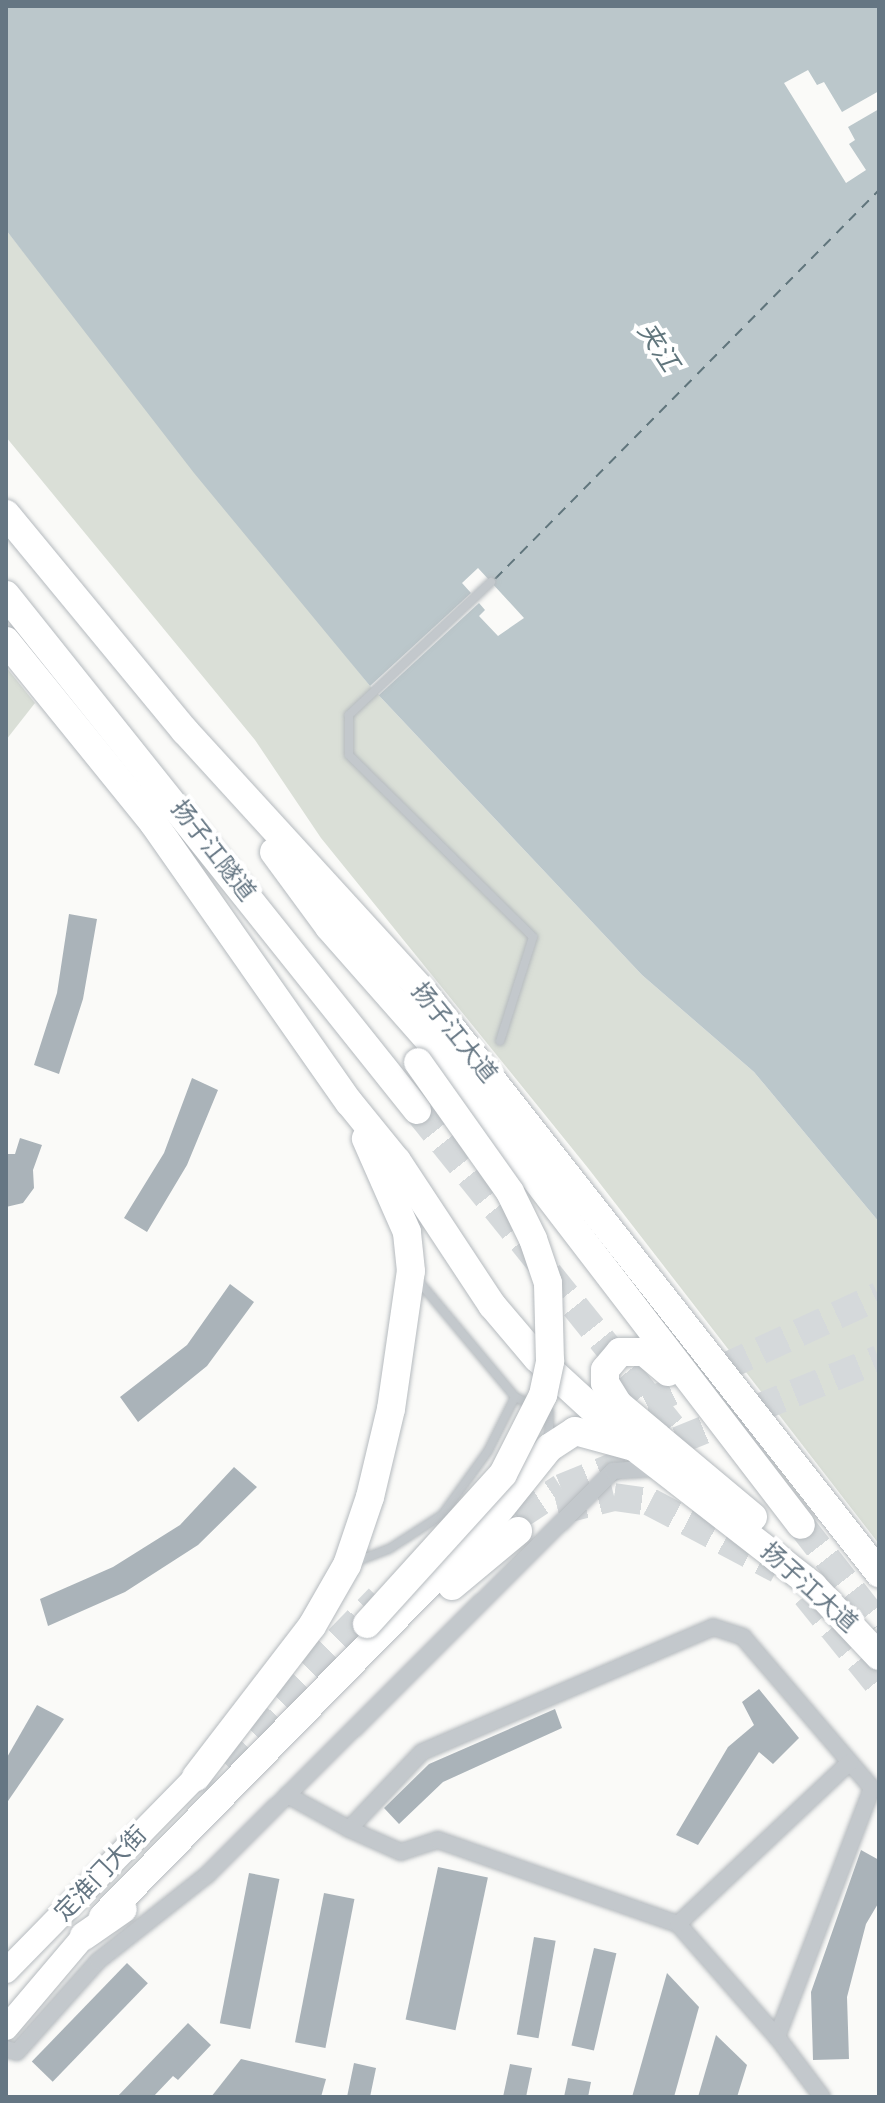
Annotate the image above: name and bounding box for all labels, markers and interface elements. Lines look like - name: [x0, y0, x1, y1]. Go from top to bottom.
- water label: 夹江: [631, 317, 685, 377]
- street label: 扬子江隧道: [165, 795, 261, 907]
- street label: 扬子江大道: [405, 977, 503, 1089]
- street label: 扬子江大道: [755, 1537, 863, 1639]
- street label: 定淮门大街: [49, 1821, 153, 1927]

